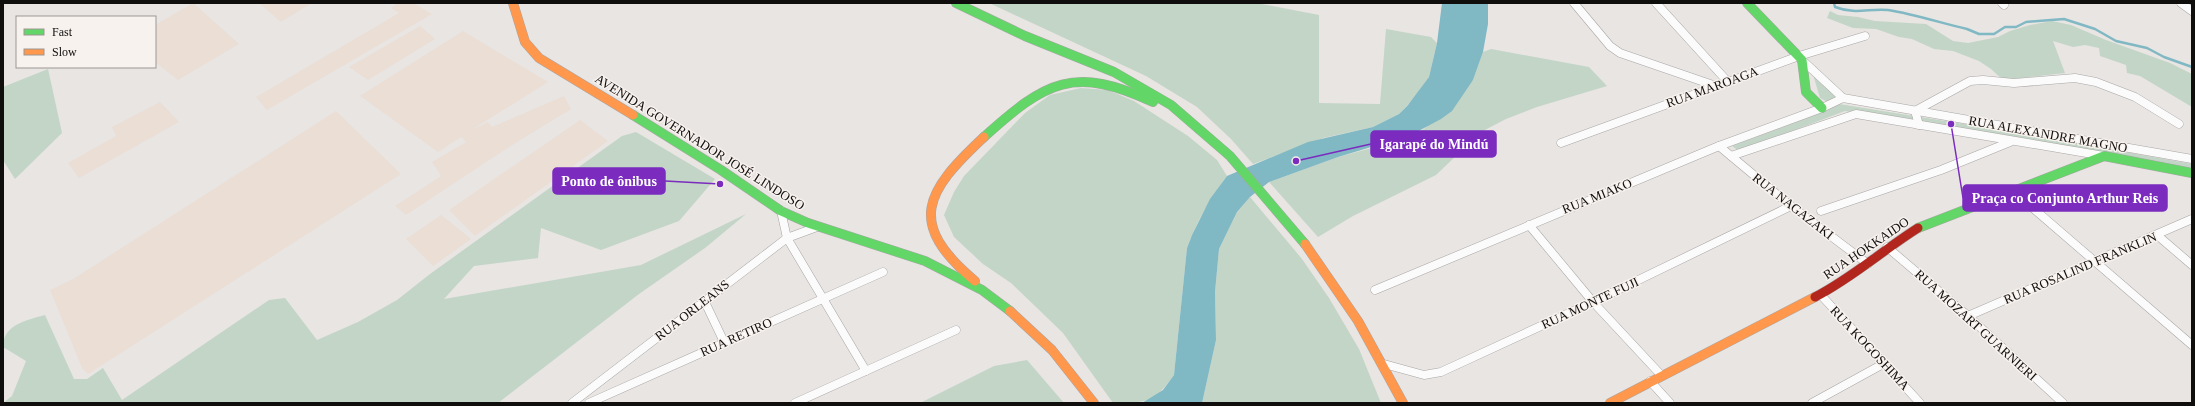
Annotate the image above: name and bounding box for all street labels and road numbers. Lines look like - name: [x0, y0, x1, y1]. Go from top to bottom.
- street label: RUA MAROAGA: [1664, 63, 1761, 111]
- street label: AVENIDA GOVERNADOR JOSÉ LINDOSO: [592, 71, 808, 213]
- street label: RUA ALEXANDRE MAGNO: [1967, 113, 2129, 155]
- street label: RUA NAGAZAKI: [1750, 170, 1836, 242]
- street label: RUA MIAKO: [1560, 175, 1634, 217]
- street label: RUA HOKKAIDO: [1820, 214, 1912, 282]
- street label: RUA ROSALIND FRANKLIN: [2001, 229, 2159, 307]
- street label: RUA MOZART GUARNIERI: [1912, 266, 2040, 384]
- street label: RUA MONTE FUJI: [1539, 274, 1641, 332]
- street label: RUA ORLEANS: [652, 276, 732, 344]
- street label: RUA KOGOSHIMA: [1827, 303, 1913, 394]
- street label: RUA RETIRO: [698, 315, 774, 359]

